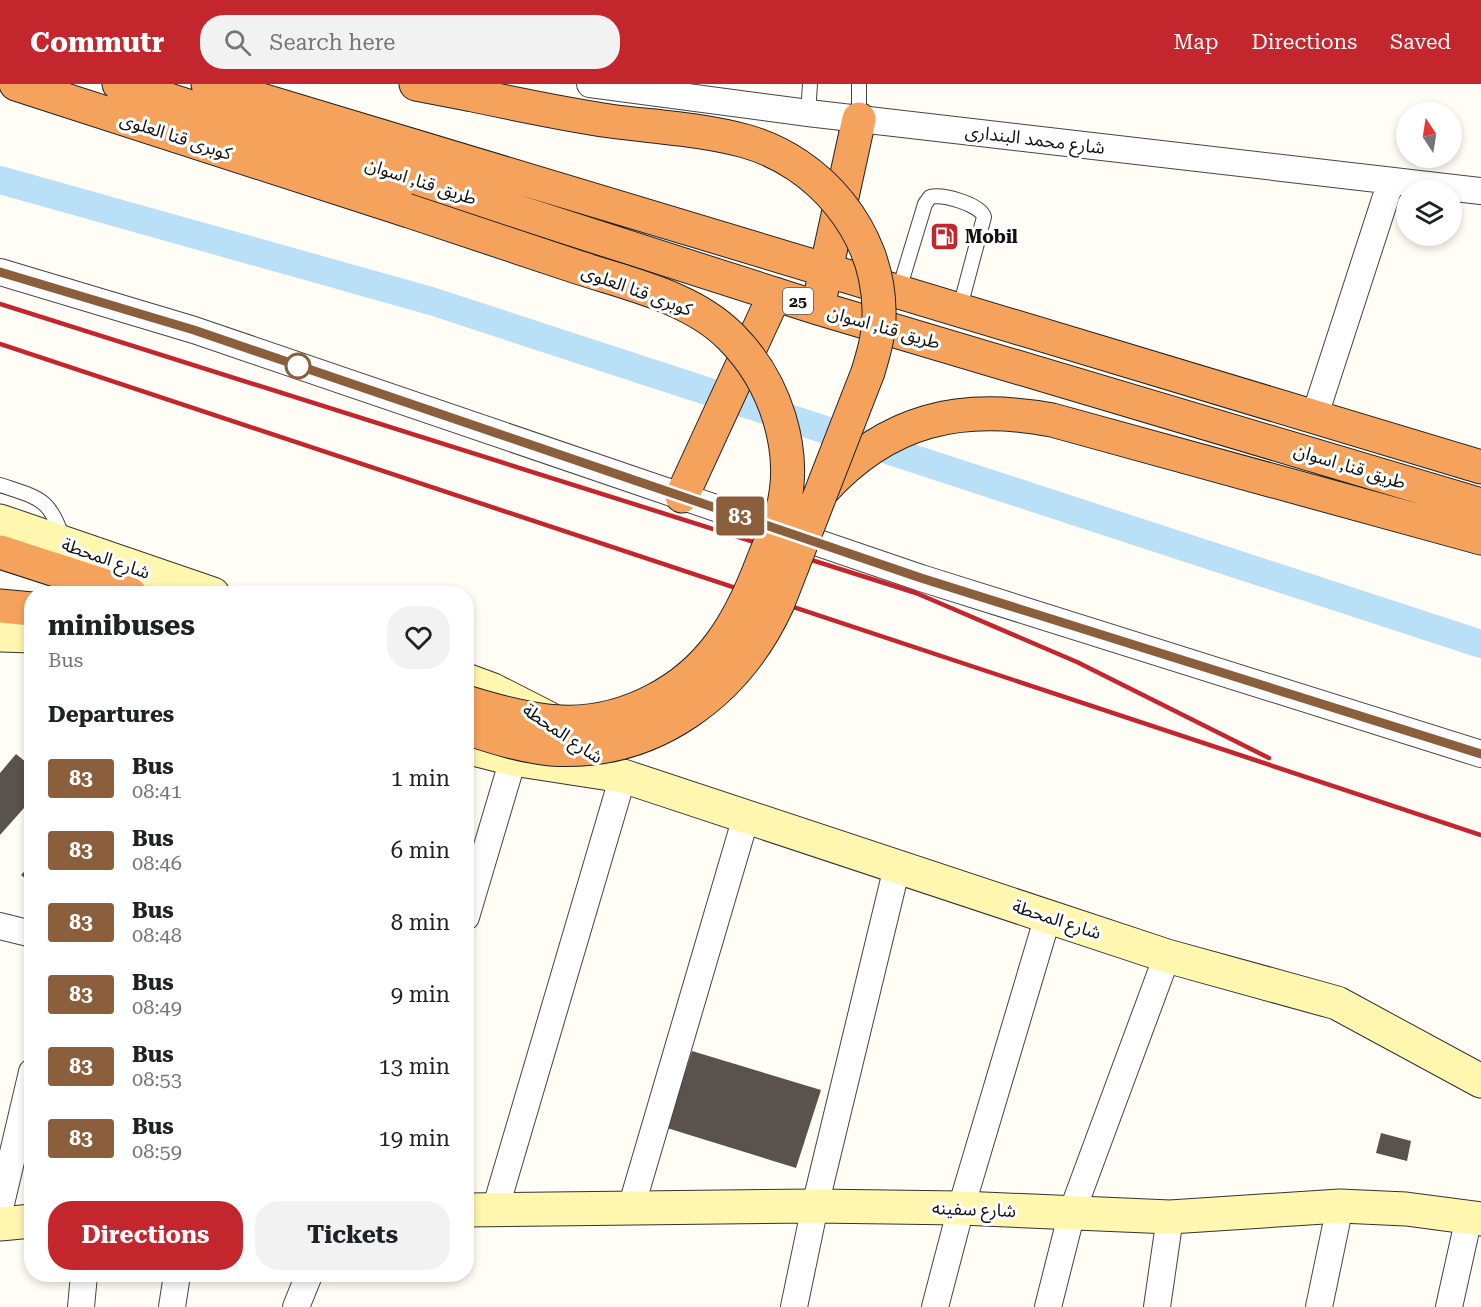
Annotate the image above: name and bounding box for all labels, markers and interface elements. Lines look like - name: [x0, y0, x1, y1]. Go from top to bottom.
- search box: [200, 15, 620, 69]
- text: Commutr: [30, 26, 164, 59]
- icon: search: [221, 26, 254, 59]
- text: Search here: [269, 30, 395, 55]
- text: Map: [1174, 30, 1218, 54]
- text: Directions: [1251, 30, 1357, 54]
- text: Saved: [1390, 30, 1451, 54]
- north arrow: [1396, 102, 1462, 168]
- map controls: [1396, 102, 1462, 246]
- street label: كوبرى قنا العلوى: [117, 108, 235, 165]
- street label: شارع محمد البندارى: [963, 120, 1106, 162]
- street label: طريق قنا, اسوان: [362, 153, 479, 210]
- button: layers: [1396, 180, 1462, 246]
- fuel station icon: Mobil: [928, 220, 960, 252]
- place label: Mobil: [965, 226, 1018, 247]
- street label: كوبرى قنا العلوى: [579, 260, 696, 321]
- road number: 25: [783, 288, 813, 314]
- street label: طريق قنا, اسوان: [825, 301, 943, 354]
- unlabelled marker: [285, 353, 311, 379]
- street label: طريق قنا, اسوان: [1291, 439, 1408, 494]
- line badge: 83: [713, 496, 767, 536]
- text: 83: [728, 504, 752, 528]
- street label: شارع المحطة: [58, 533, 153, 587]
- button: heart: [387, 606, 450, 669]
- text: minibuses: [48, 609, 195, 642]
- text: Bus: [48, 648, 83, 672]
- street label: شارع المحطة: [517, 699, 607, 771]
- text: Departures: [48, 702, 174, 727]
- text: Bus: [132, 754, 174, 779]
- text: 83: [69, 766, 93, 790]
- text: 1 min: [391, 766, 450, 791]
- text: 08:41: [132, 779, 182, 803]
- text: Bus: [132, 826, 174, 851]
- text: 83: [69, 838, 93, 862]
- text: 6 min: [391, 838, 450, 863]
- text: 08:46: [132, 851, 182, 875]
- street label: شارع المحطة: [1009, 895, 1104, 947]
- text: Bus: [132, 898, 174, 923]
- text: 83: [69, 910, 93, 934]
- text: 8 min: [391, 910, 450, 935]
- text: 08:48: [132, 923, 182, 947]
- text: Bus: [132, 970, 174, 995]
- text: 83: [69, 982, 93, 1006]
- text: 9 min: [391, 982, 450, 1007]
- text: 08:49: [132, 995, 182, 1019]
- text: Bus: [132, 1042, 174, 1067]
- text: 83: [69, 1054, 93, 1078]
- text: 13 min: [379, 1054, 450, 1079]
- text: 08:53: [132, 1067, 182, 1091]
- text: Bus: [132, 1114, 174, 1139]
- text: 83: [69, 1126, 93, 1150]
- text: 19 min: [379, 1126, 450, 1151]
- text: 08:59: [132, 1139, 182, 1163]
- street label: شارع سفينه: [931, 1197, 1016, 1225]
- button: Directions: [48, 1201, 243, 1270]
- button: Tickets: [255, 1201, 450, 1270]

